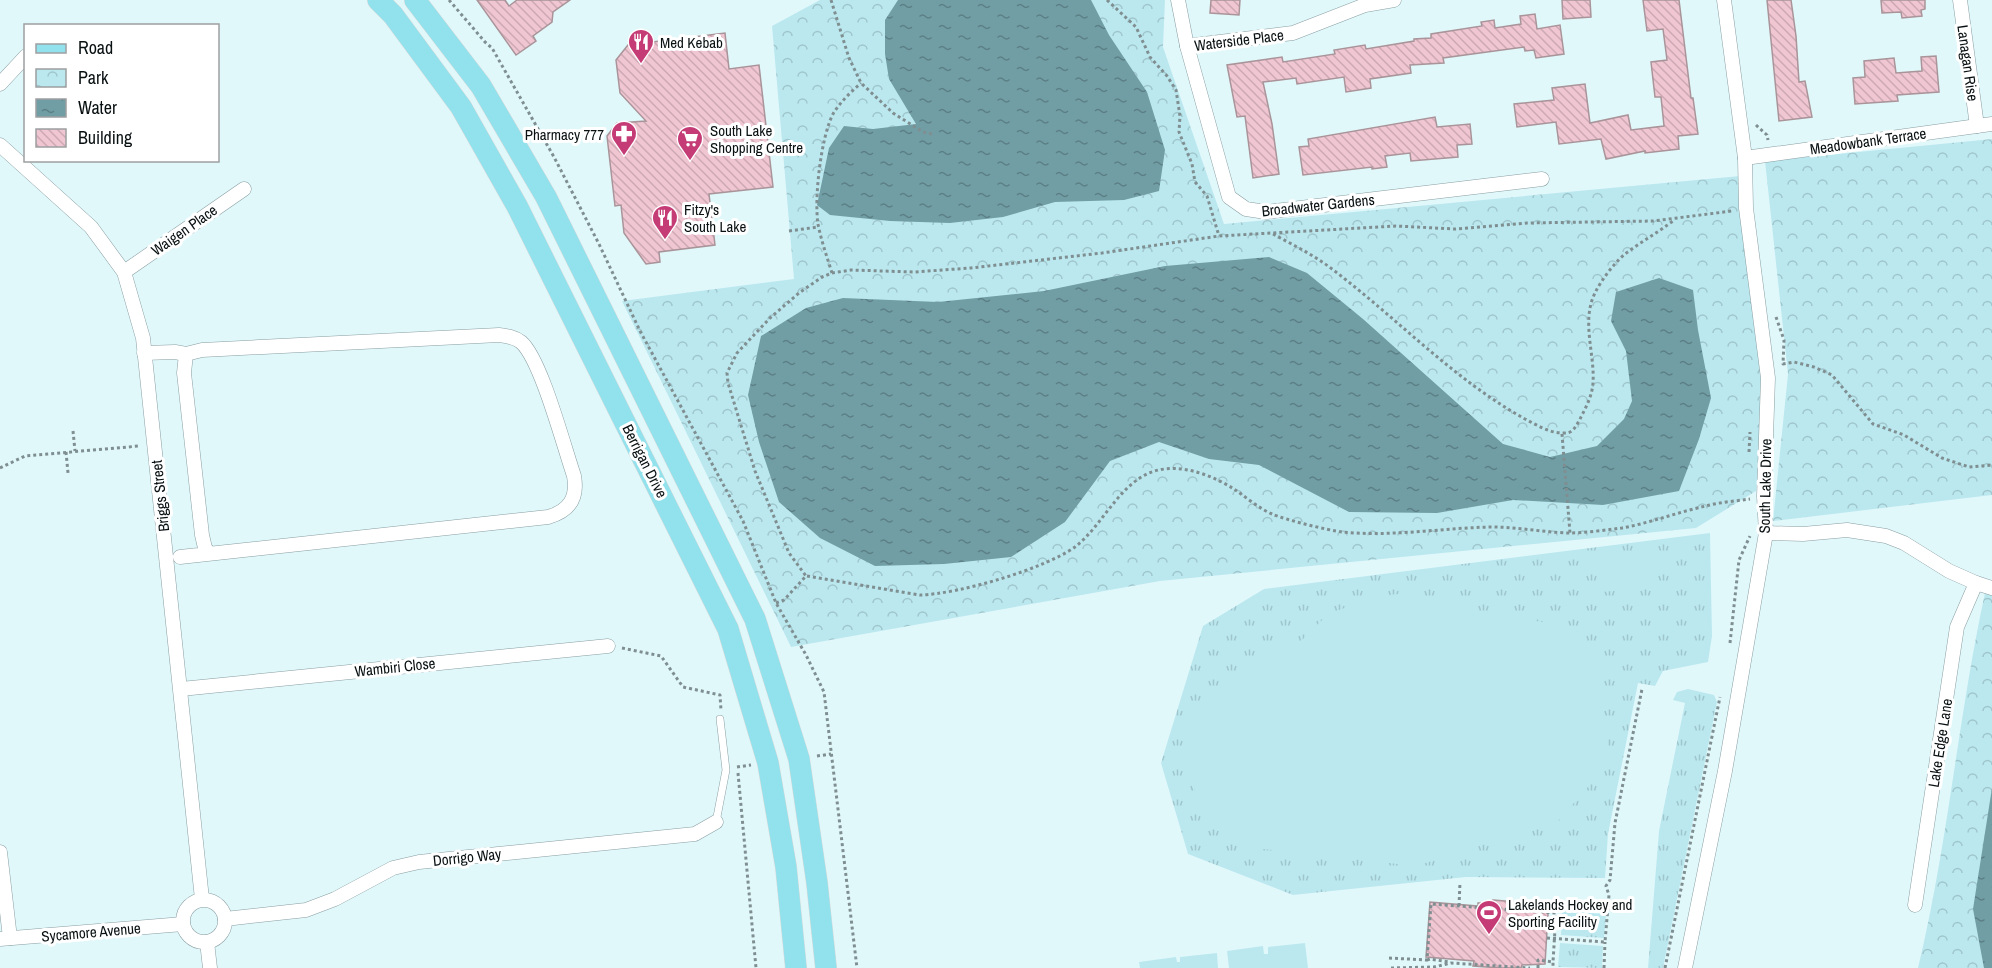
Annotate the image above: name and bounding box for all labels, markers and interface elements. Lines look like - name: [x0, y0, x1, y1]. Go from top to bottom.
- legend: [24, 24, 219, 162]
- street label: Waterside Place: [1193, 24, 1285, 56]
- street label: Lanagan Rise: [1952, 24, 1984, 103]
- restaurant icon: Med Kebab: [626, 27, 656, 65]
- place label: Med Kebab: [660, 32, 723, 53]
- text: Road: [78, 35, 113, 60]
- text: Park: [78, 65, 109, 90]
- text: Water: [78, 95, 117, 120]
- pharmacy icon: Pharmacy 777: [609, 119, 639, 157]
- place label: South Lake Shopping Centre: [710, 120, 803, 158]
- street label: Meadowbank Terrace: [1808, 122, 1928, 160]
- place label: Pharmacy 777: [525, 124, 604, 145]
- supermarket icon: South Lake Shopping Centre: [675, 124, 705, 162]
- text: Building: [78, 125, 133, 150]
- street label: Broadwater Gardens: [1260, 189, 1376, 221]
- street label: Waigen Place: [147, 199, 221, 260]
- place label: Fitzy's South Lake: [684, 199, 746, 237]
- restaurant icon: Fitzy's South Lake: [650, 203, 680, 241]
- street label: Berrigan Drive: [617, 421, 673, 502]
- street label: South Lake Drive: [1754, 438, 1776, 534]
- street label: Briggs Street: [146, 459, 174, 533]
- street label: Wambiri Close: [354, 652, 436, 682]
- street label: Lake Edge Lane: [1923, 697, 1957, 789]
- street label: Dorrigo Way: [432, 843, 503, 871]
- place label: Lakelands Hockey and Sporting Facility: [1508, 894, 1632, 932]
- sports icon: Lakelands Hockey and Sporting Facility: [1474, 898, 1504, 936]
- street label: Sycamore Avenue: [40, 917, 142, 947]

